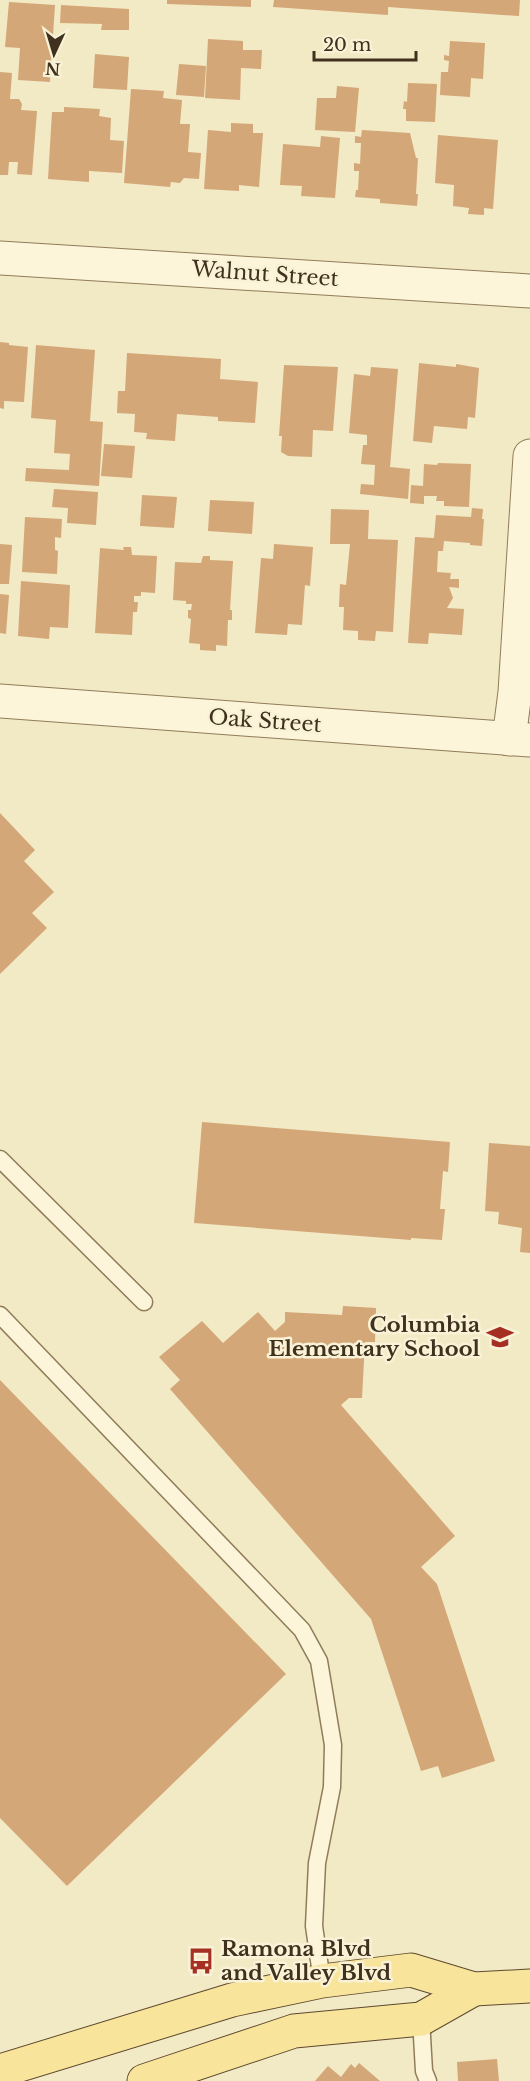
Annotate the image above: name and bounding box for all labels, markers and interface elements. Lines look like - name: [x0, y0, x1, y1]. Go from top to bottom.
- north arrow: [24, 24, 84, 84]
- scale bar: [314, 24, 416, 62]
- text: 20 m: [323, 34, 371, 56]
- text: N: [45, 58, 61, 79]
- street label: Walnut Street: [190, 256, 339, 292]
- street label: Oak Street: [208, 704, 322, 738]
- place label: Columbia Elementary School: [268, 1312, 481, 1362]
- school or university icon: Columbia Elementary School: [485, 1322, 515, 1352]
- place label: Ramona Blvd and Valley Blvd: [221, 1936, 392, 1986]
- bus stop icon: Ramona Blvd and Valley Blvd: [186, 1946, 216, 1976]

